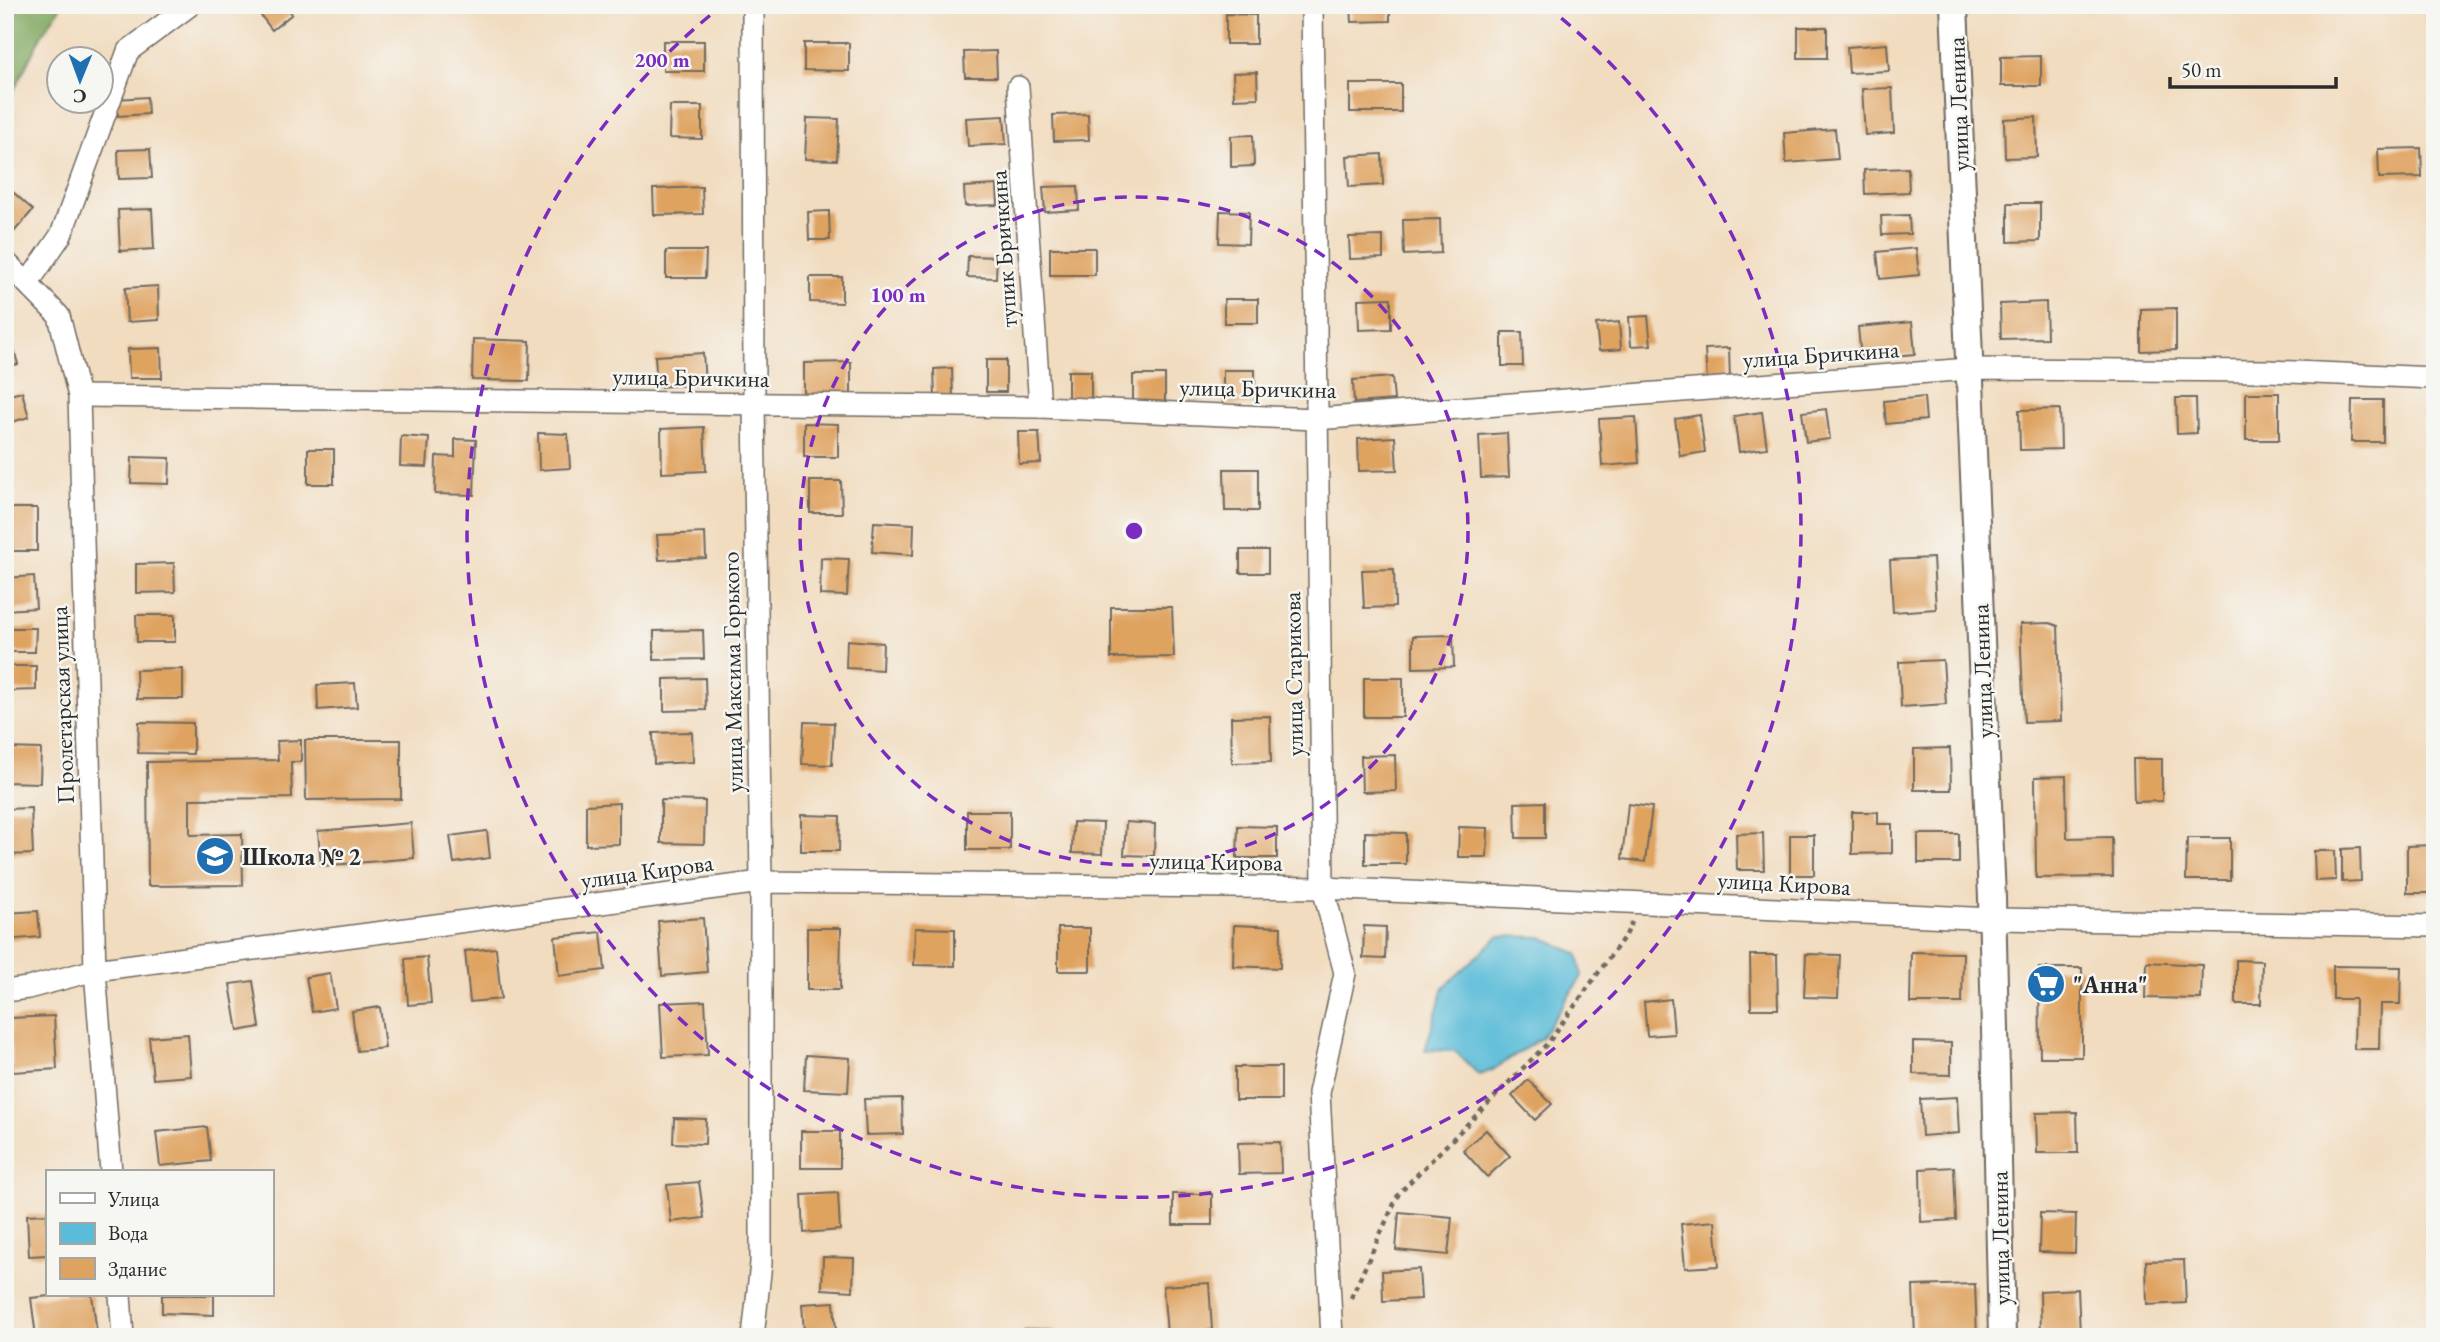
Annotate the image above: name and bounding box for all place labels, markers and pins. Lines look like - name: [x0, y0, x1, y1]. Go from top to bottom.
- centre of rings: [1122, 519, 1146, 543]
- school or university icon: Школа № 2: [194, 835, 236, 877]
- place label: Школа № 2: [242, 841, 361, 872]
- supermarket icon: "Анна": [2025, 963, 2067, 1005]
- place label: "Анна": [2073, 969, 2148, 1000]

